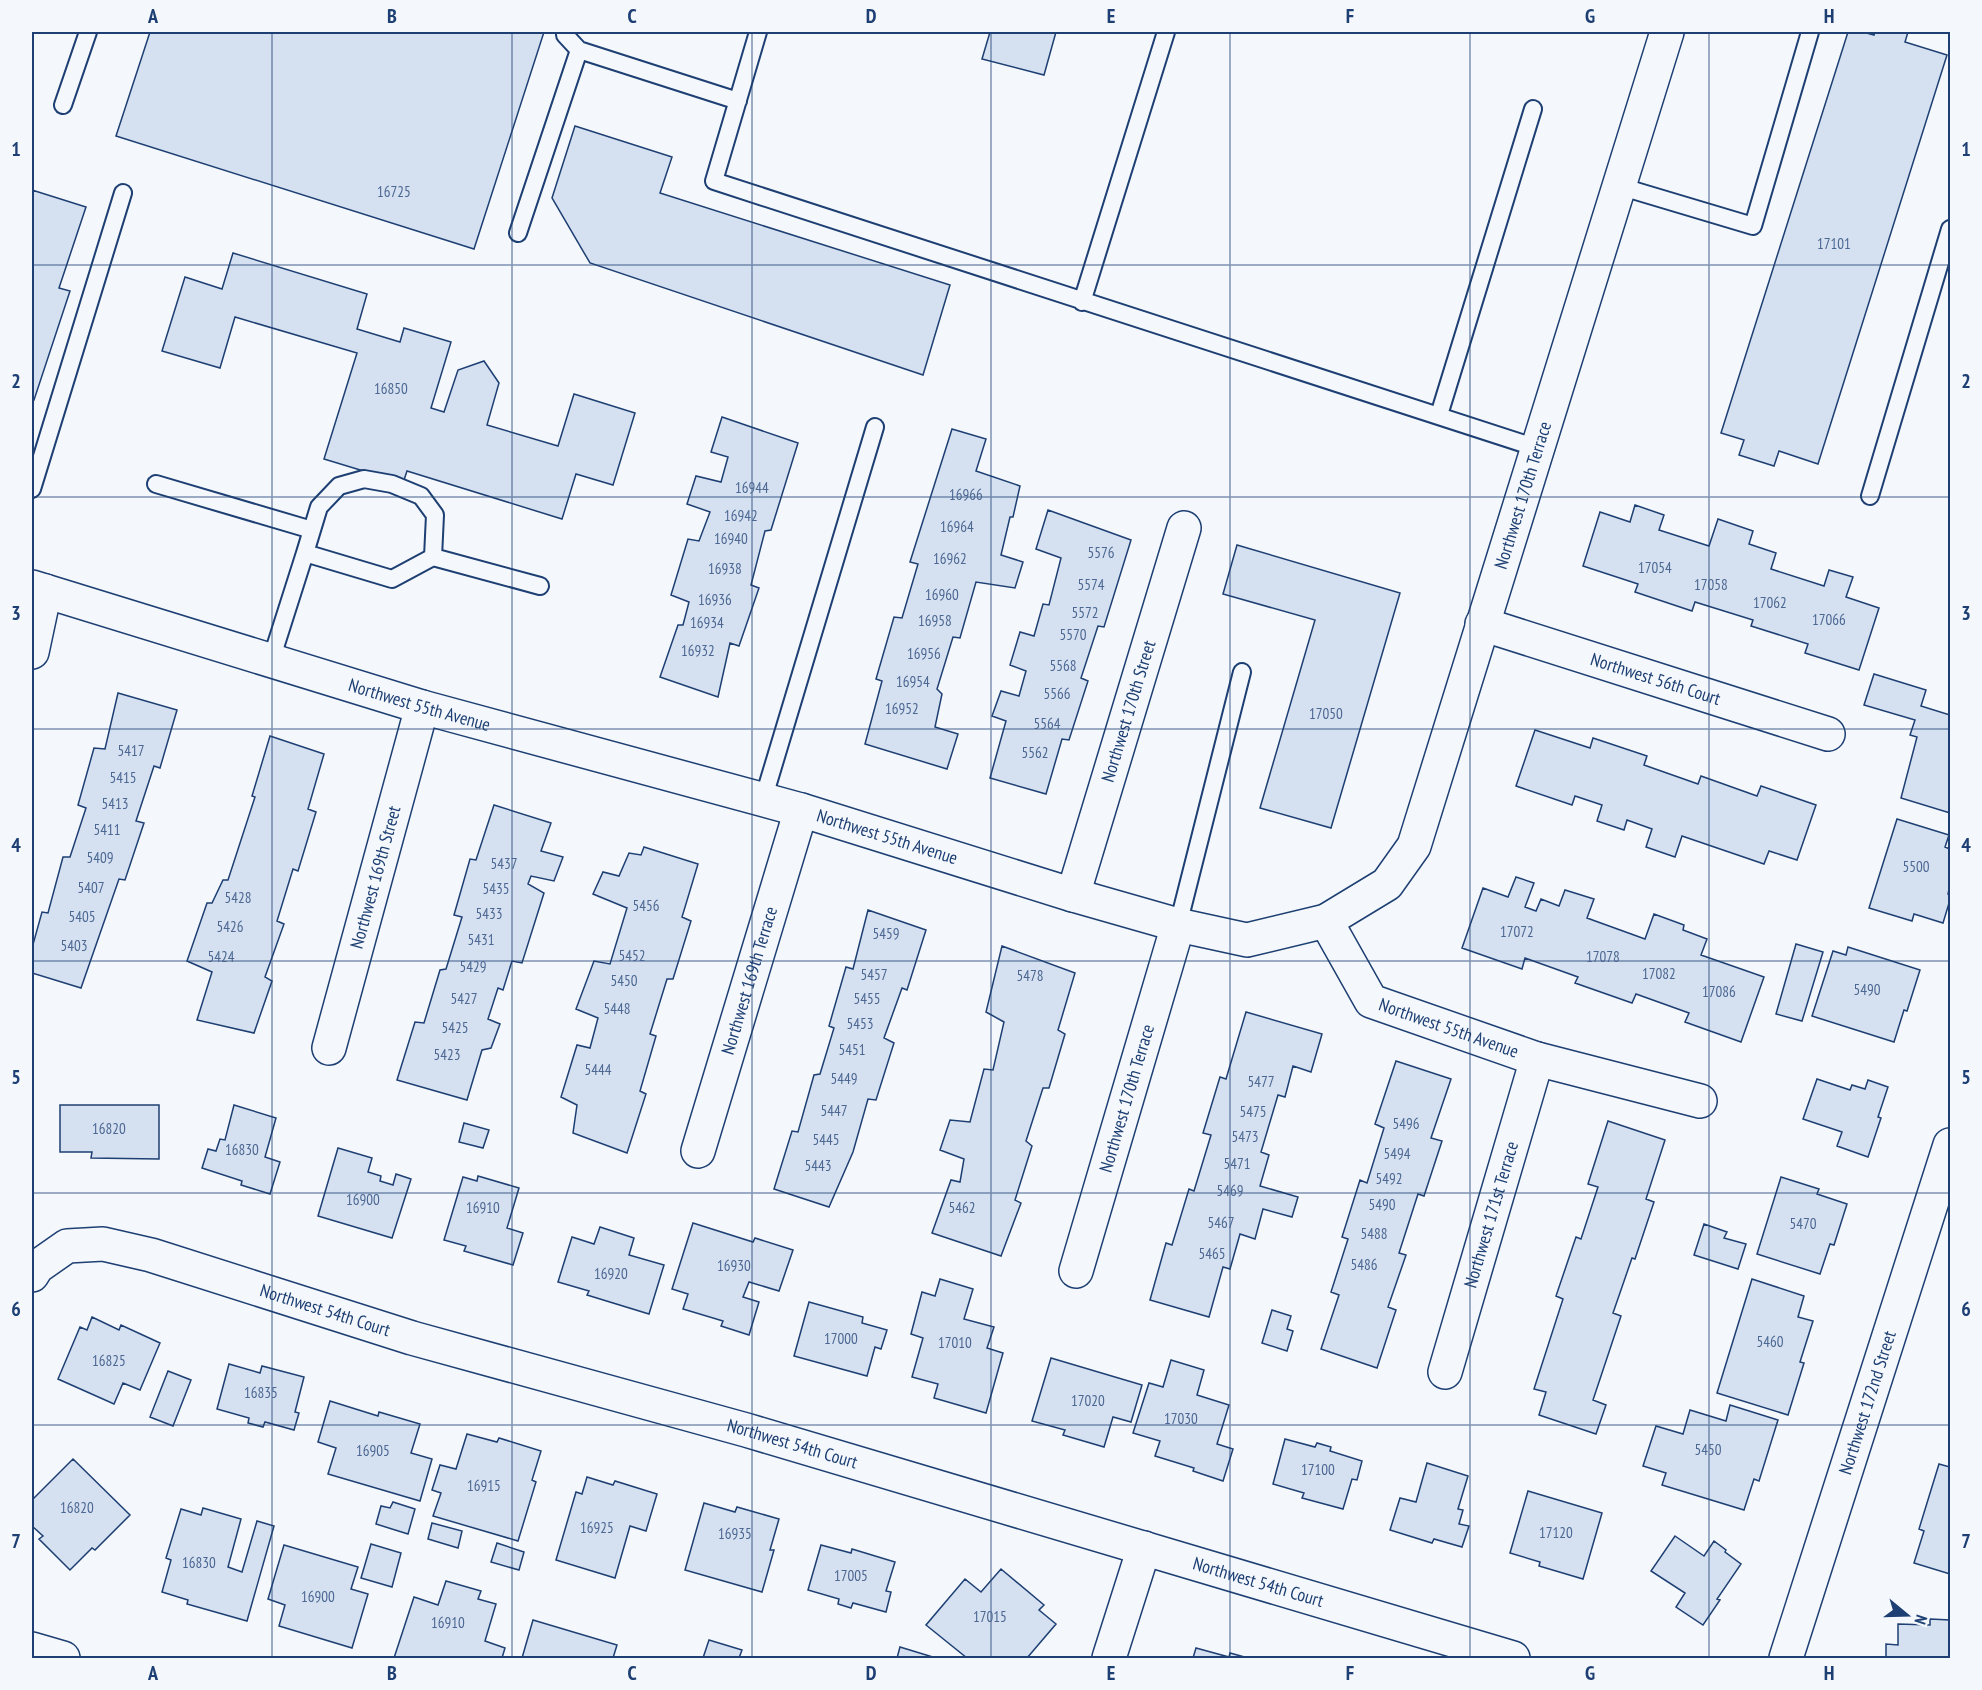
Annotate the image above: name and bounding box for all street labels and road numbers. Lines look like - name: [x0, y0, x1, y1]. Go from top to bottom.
- street label: Northwest 170th Terrace: [1489, 419, 1556, 572]
- street label: Northwest 170th Street: [1096, 637, 1160, 785]
- street label: Northwest 56th Court: [1588, 647, 1723, 710]
- street label: Northwest 55th Avenue: [346, 673, 493, 736]
- street label: Northwest 169th Street: [345, 803, 406, 951]
- street label: Northwest 55th Avenue: [814, 804, 961, 869]
- street label: Northwest 169th Terrace: [716, 904, 782, 1057]
- street label: Northwest 55th Avenue: [1376, 993, 1522, 1063]
- street label: Northwest 170th Terrace: [1094, 1021, 1159, 1175]
- street label: Northwest 171st Terrace: [1458, 1139, 1523, 1290]
- street label: Northwest 54th Court: [257, 1278, 393, 1341]
- street label: Northwest 172nd Street: [1833, 1328, 1901, 1477]
- street label: Northwest 54th Court: [725, 1413, 861, 1474]
- street label: Northwest 54th Court: [1190, 1552, 1326, 1612]

